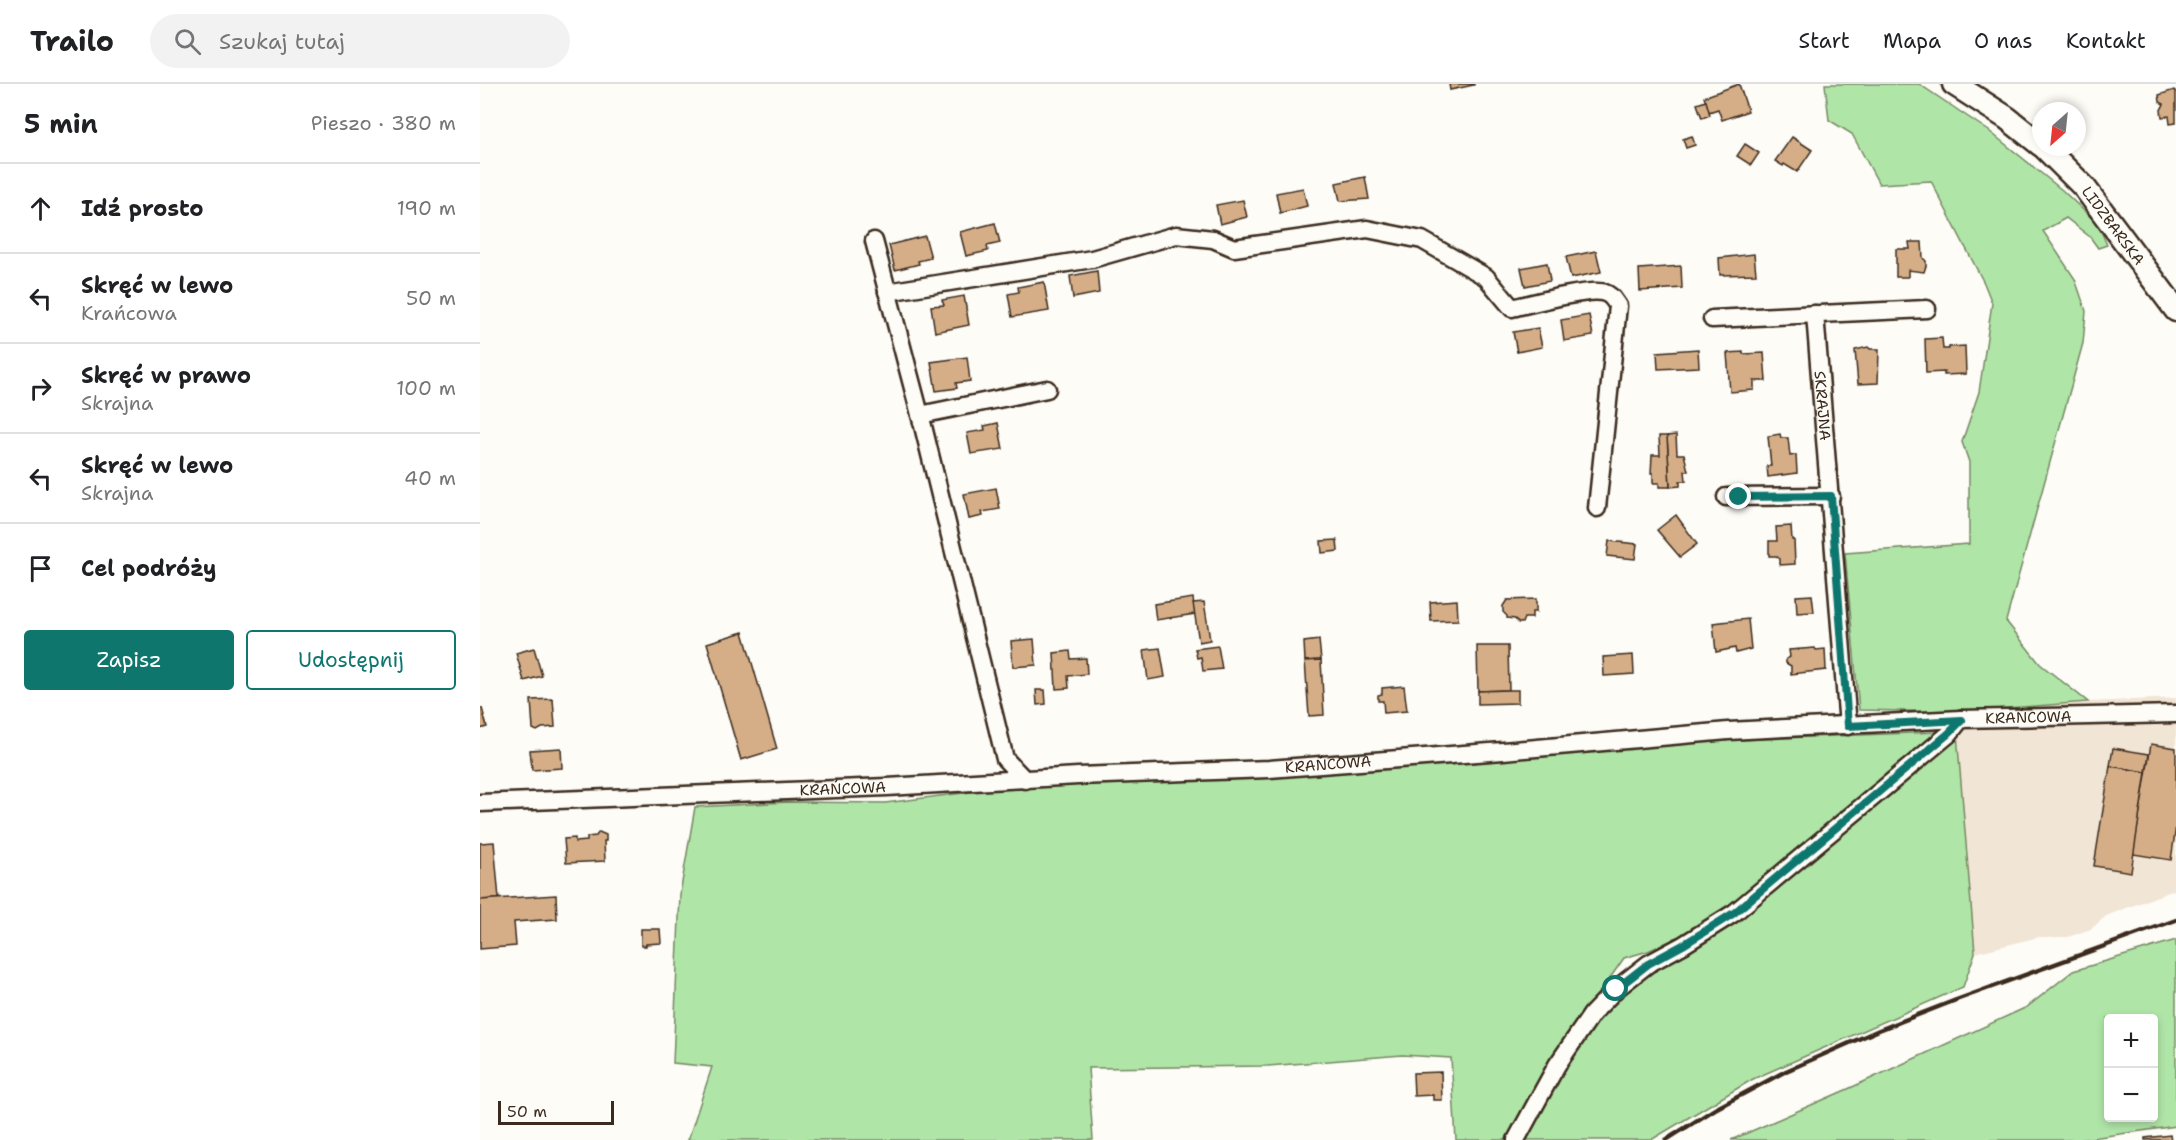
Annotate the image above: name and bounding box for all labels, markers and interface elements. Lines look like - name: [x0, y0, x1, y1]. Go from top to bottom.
- search box: [150, 14, 570, 68]
- text: Trailo: [30, 22, 114, 60]
- icon: search: [171, 25, 204, 58]
- text: Szukaj tutaj: [219, 27, 345, 56]
- text: Start: [1799, 27, 1850, 55]
- text: Mapa: [1883, 27, 1941, 55]
- text: O nas: [1974, 27, 2033, 55]
- text: Kontakt: [2066, 27, 2146, 55]
- north arrow: [2032, 102, 2086, 156]
- text: 5 min: [24, 106, 98, 141]
- text: Pieszo · 380 m: [311, 110, 456, 136]
- street label: LIDZBARSKA: [2077, 182, 2149, 269]
- icon: ahead: [24, 192, 57, 225]
- text: Idź prosto: [81, 194, 204, 223]
- text: 190 m: [397, 195, 456, 221]
- text: Skręć w lewo: [81, 271, 233, 300]
- icon: left: [24, 282, 57, 315]
- text: 50 m: [406, 285, 456, 311]
- text: Krańcowa: [81, 300, 177, 326]
- text: Skręć w prawo: [81, 361, 251, 390]
- street label: SKRAJNA: [1810, 370, 1835, 441]
- icon: right: [24, 372, 57, 405]
- text: 100 m: [396, 375, 456, 401]
- text: Skrajna: [81, 390, 153, 416]
- text: Skręć w lewo: [81, 451, 233, 480]
- icon: left: [24, 462, 57, 495]
- text: 40 m: [404, 465, 456, 491]
- text: Skrajna: [81, 480, 153, 506]
- route end: [1725, 483, 1751, 509]
- icon: arrive: [24, 552, 57, 585]
- text: Cel podróży: [81, 554, 217, 583]
- button: Zapisz: [24, 630, 234, 690]
- button: Udostępnij: [246, 630, 456, 690]
- street label: KRAŃCOWA: [1985, 706, 2072, 728]
- street label: KRAŃCOWA: [1284, 751, 1372, 778]
- street label: KRAŃCOWA: [799, 777, 886, 800]
- route start: [1602, 975, 1628, 1001]
- map controls: [2104, 1014, 2158, 1122]
- button: +: [2104, 1014, 2158, 1068]
- button: −: [2104, 1068, 2158, 1122]
- scale bar: [498, 1098, 614, 1126]
- text: 50 m: [507, 1101, 547, 1122]

